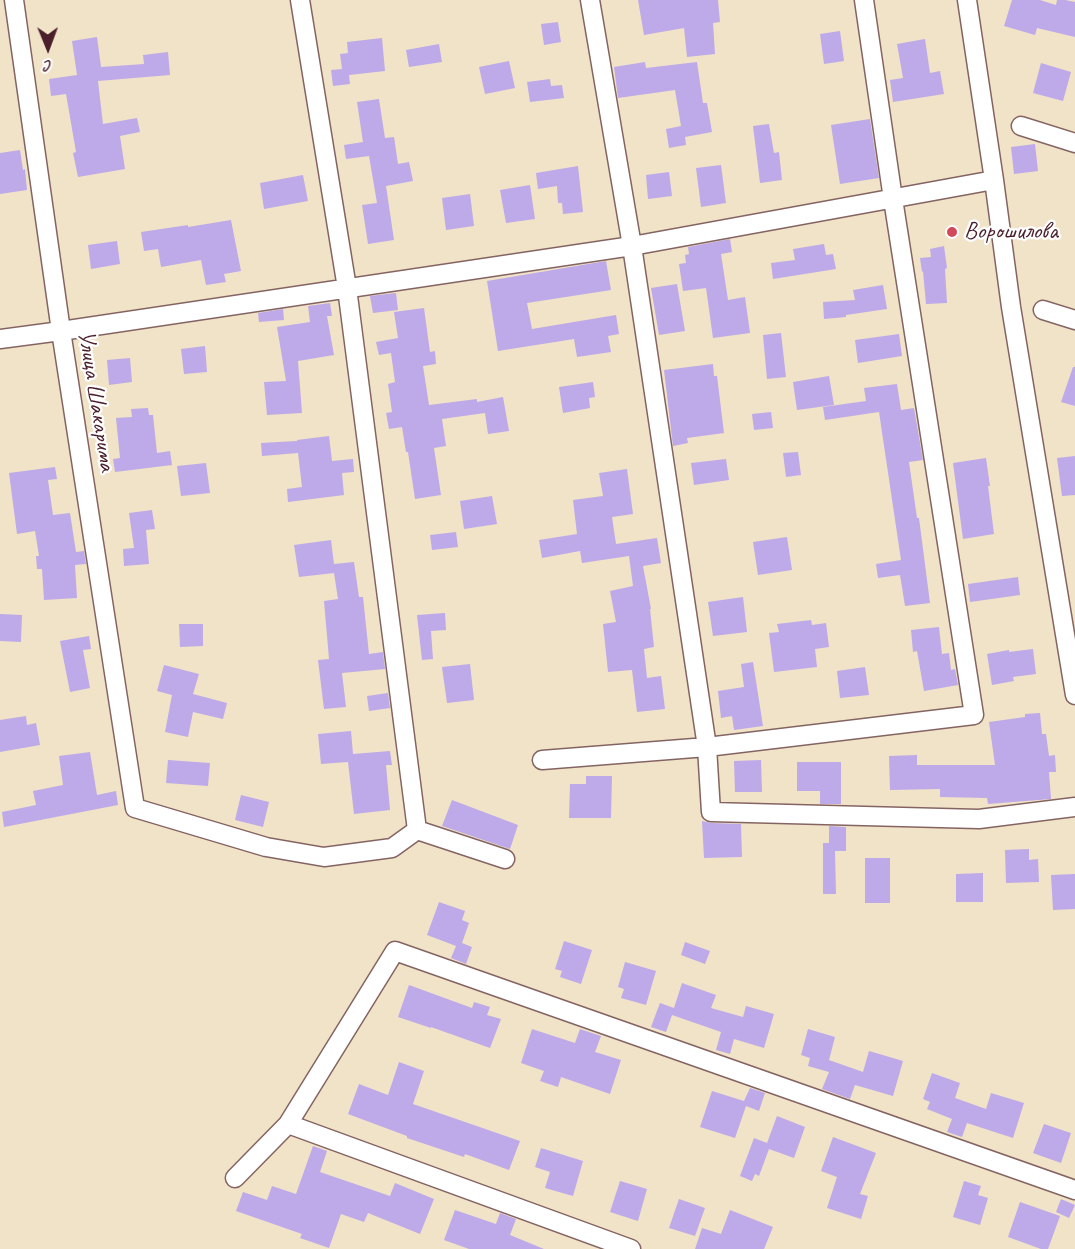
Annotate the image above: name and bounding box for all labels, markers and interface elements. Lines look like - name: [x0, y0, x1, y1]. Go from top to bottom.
- north arrow: [18, 18, 78, 78]
- text: С: [44, 56, 52, 76]
- place label: Ворошилова: [964, 218, 1058, 246]
- marker: Ворошилова: [945, 225, 959, 239]
- street label: Улица Шакарима: [71, 328, 121, 474]

